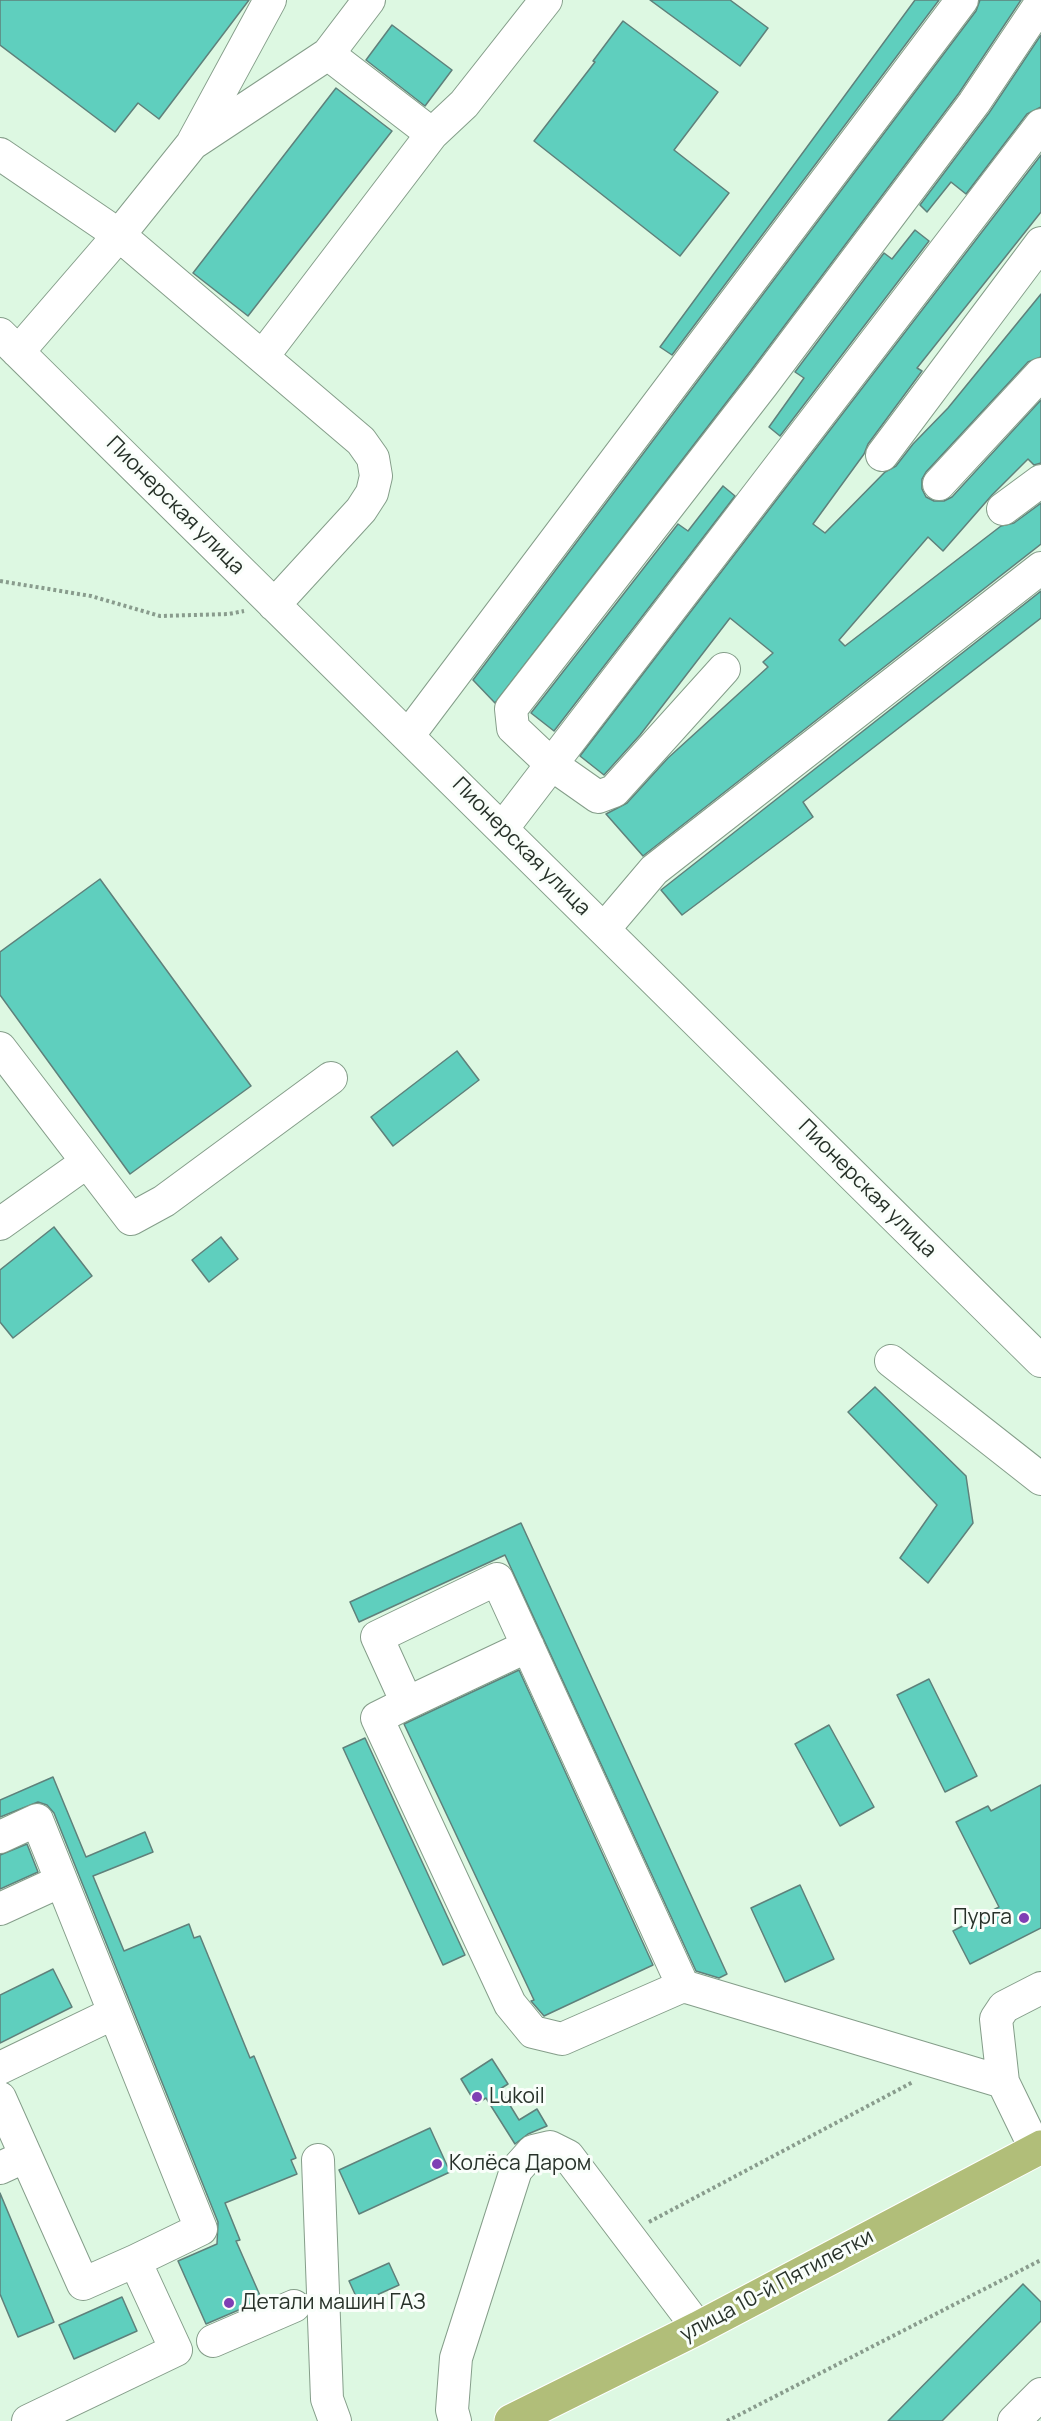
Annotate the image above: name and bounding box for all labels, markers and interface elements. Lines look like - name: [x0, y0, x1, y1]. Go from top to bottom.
- street label: Пионерская улица: [101, 432, 249, 580]
- street label: Пионерская улица: [447, 773, 595, 921]
- street label: Пионерская улица: [793, 1115, 941, 1263]
- place label: Пурга: [953, 1905, 1012, 1931]
- marker: Пурга: [1017, 1911, 1031, 1925]
- place label: Lukoil: [489, 2084, 545, 2110]
- marker: Lukoil: [470, 2090, 484, 2104]
- place label: Колёса Даром: [449, 2151, 591, 2177]
- marker: Колёса Даром: [430, 2157, 444, 2171]
- street label: улица 10-й Пятилетки: [676, 2224, 878, 2348]
- place label: Детали машин ГАЗ: [241, 2290, 426, 2316]
- marker: Детали машин ГАЗ: [222, 2296, 236, 2310]

